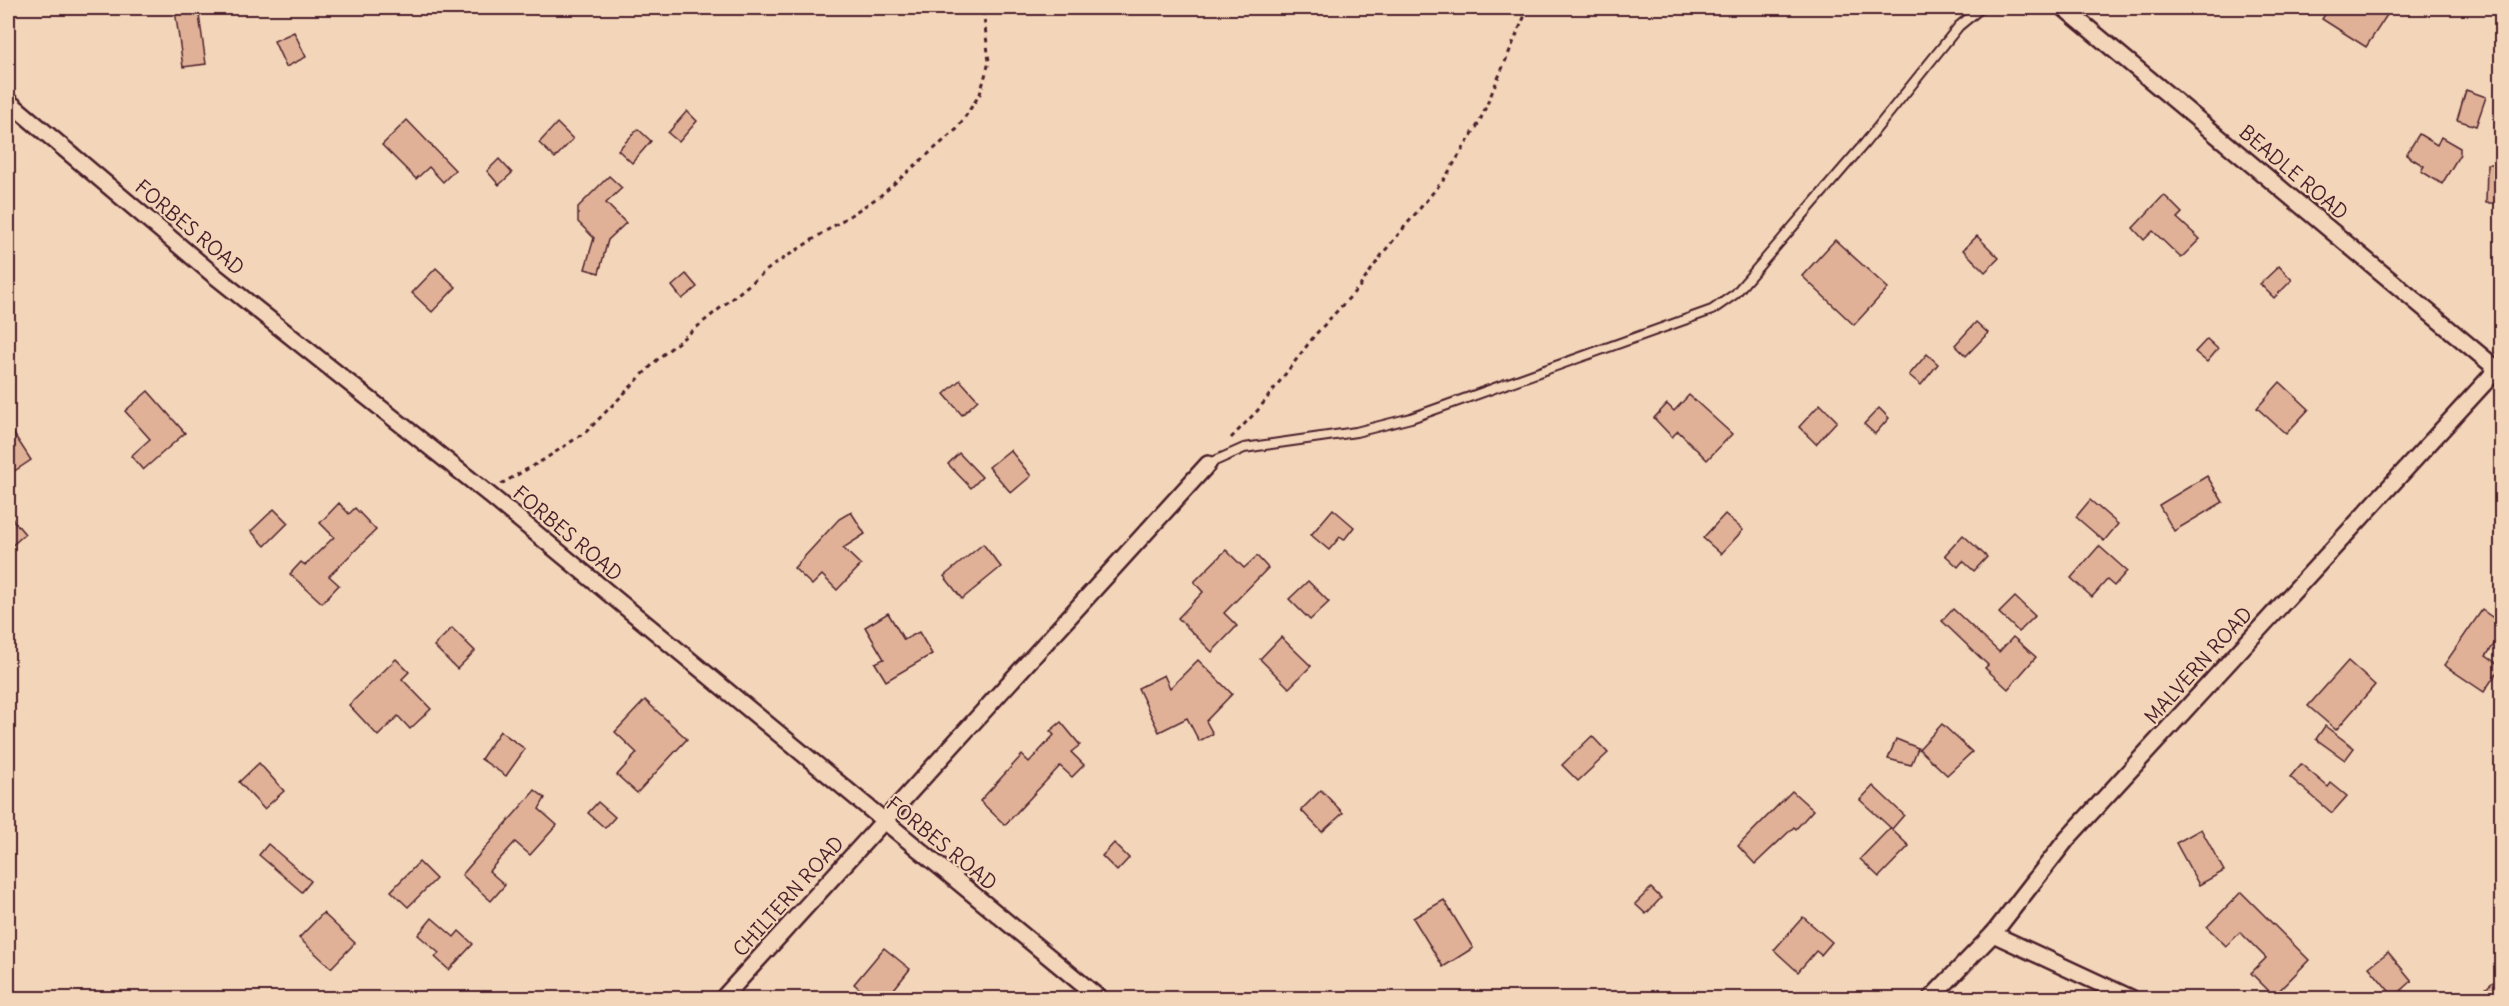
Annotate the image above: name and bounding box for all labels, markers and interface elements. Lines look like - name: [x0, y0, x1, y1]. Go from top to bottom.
- street label: BEADLE ROAD: [2234, 119, 2354, 225]
- street label: FORBES ROAD: [130, 174, 250, 280]
- street label: FORBES ROAD: [508, 480, 628, 586]
- street label: MALVERN ROAD: [2139, 601, 2257, 729]
- street label: FORBES ROAD: [882, 791, 1002, 895]
- street label: CHILTERN ROAD: [727, 831, 849, 961]

